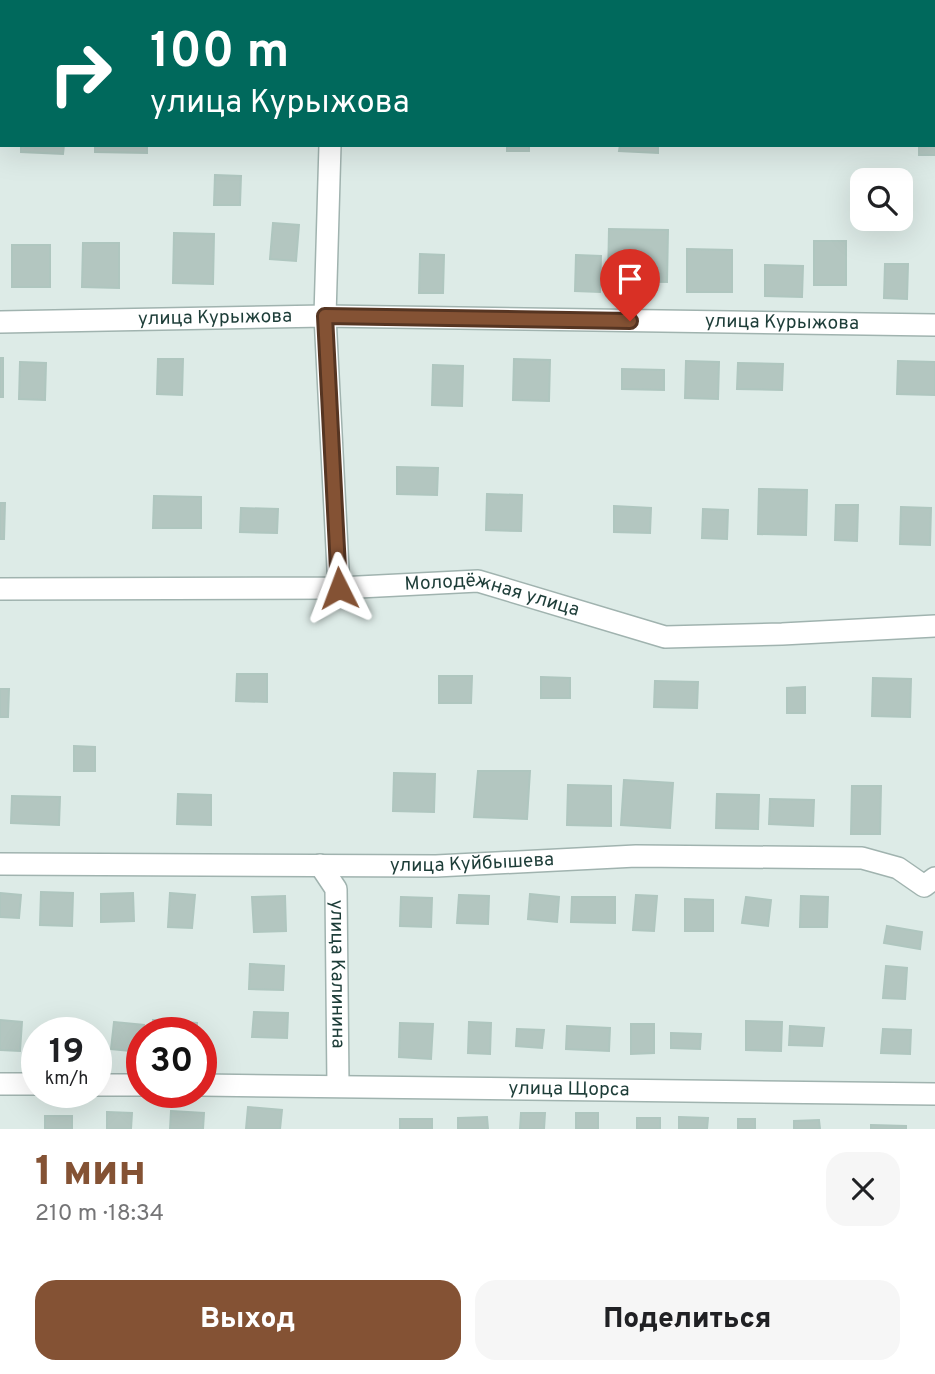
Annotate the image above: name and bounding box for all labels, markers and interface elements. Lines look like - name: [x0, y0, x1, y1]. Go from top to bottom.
- text: 100 m: [150, 23, 289, 85]
- icon: right: [35, 28, 126, 119]
- text: улица Курыжова: [150, 84, 410, 124]
- map controls: [850, 168, 913, 231]
- button: search: [850, 168, 913, 231]
- pin: [600, 249, 660, 321]
- icon: arrive: [611, 260, 649, 298]
- street label: улица Курыжова: [138, 305, 292, 331]
- street label: улица Курыжова: [705, 310, 859, 336]
- position arrow: [302, 551, 376, 625]
- street label: Молодёжная улица: [404, 569, 582, 623]
- street label: улица Куйбышева: [390, 848, 555, 878]
- street label: улица Калинина: [324, 900, 350, 1049]
- speed limit sign: 30: [126, 1017, 217, 1108]
- text: 19: [49, 1031, 84, 1075]
- text: km/h: [45, 1068, 88, 1091]
- street label: улица Щорса: [508, 1077, 630, 1102]
- text: 1 мин: [35, 1147, 146, 1200]
- button: close: [826, 1152, 900, 1226]
- text: 210 m · 18:34: [35, 1200, 164, 1229]
- button: Выход: [35, 1280, 461, 1360]
- button: Поделиться: [475, 1280, 900, 1360]

